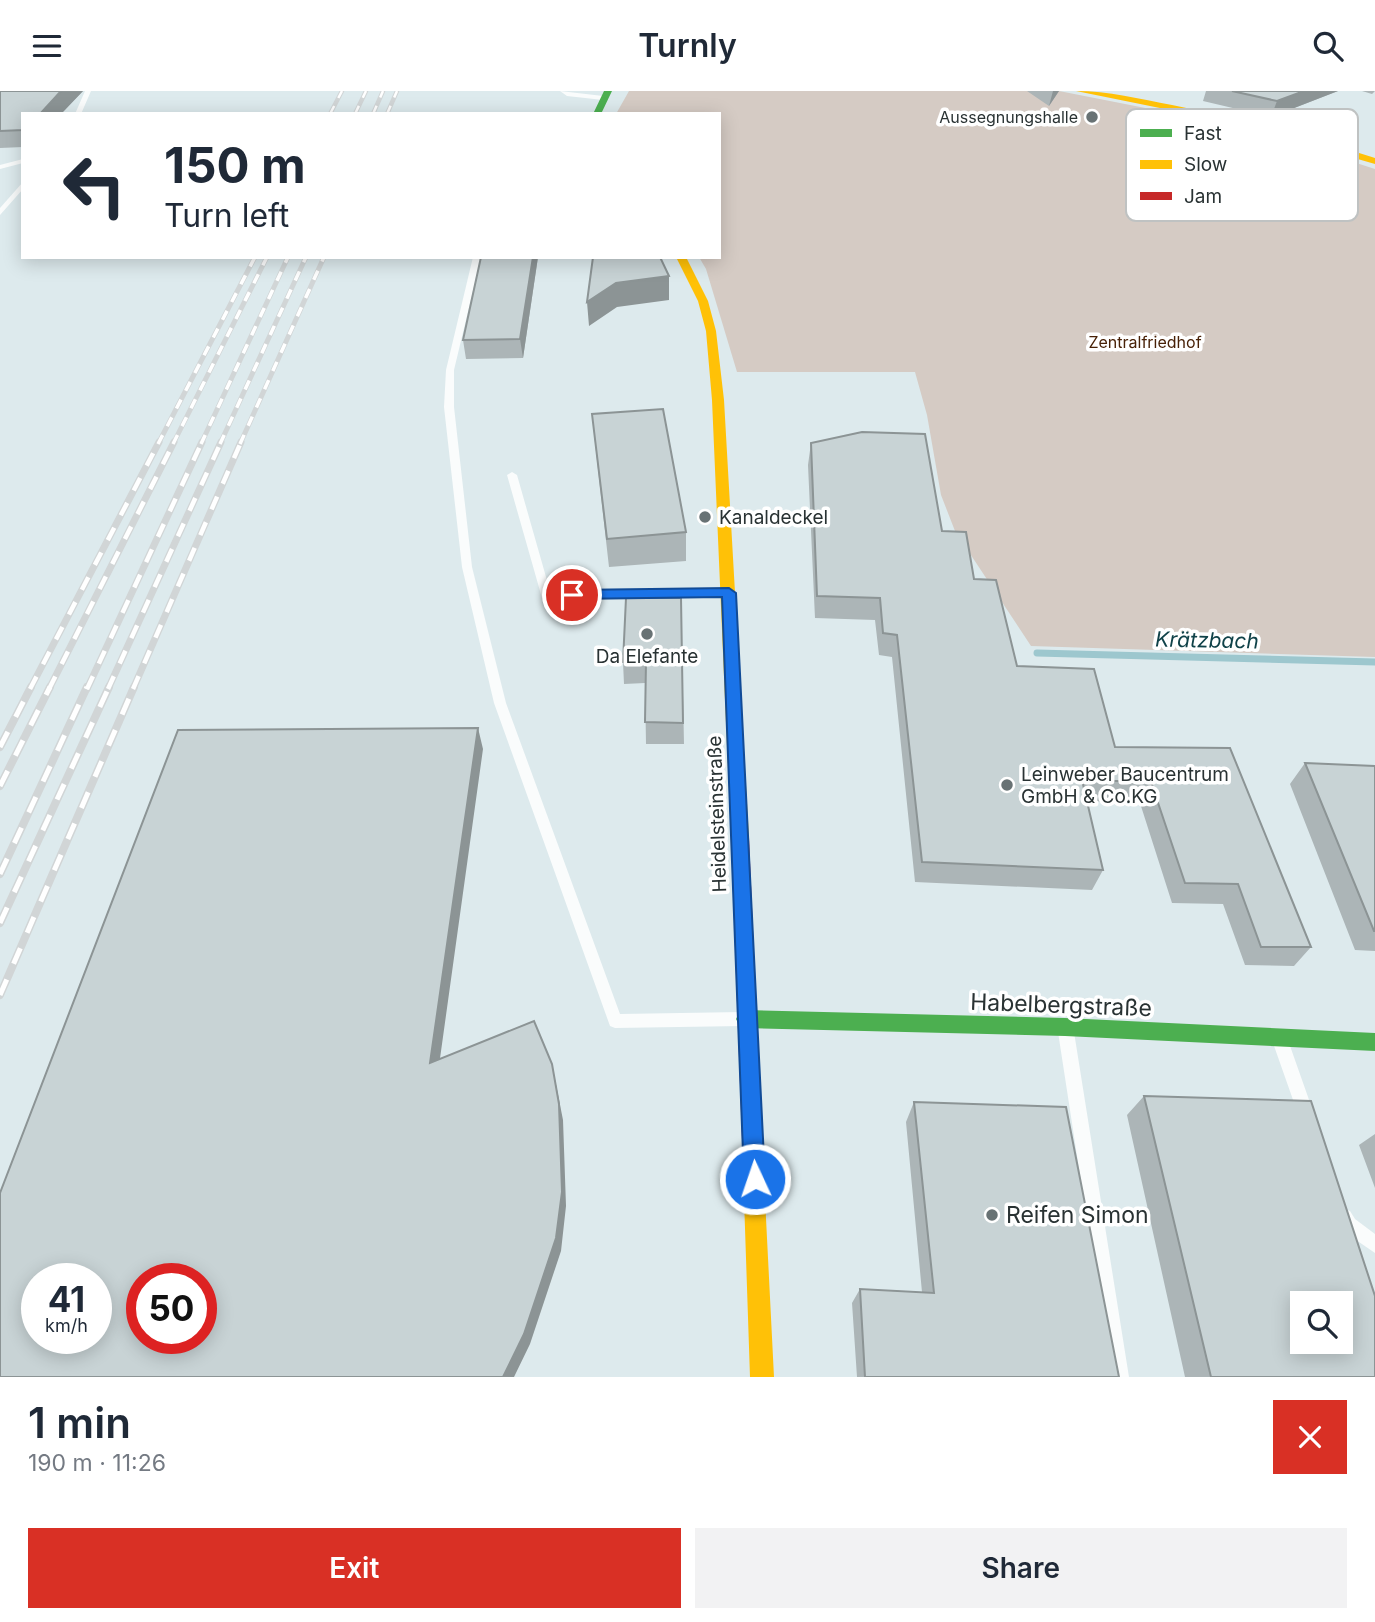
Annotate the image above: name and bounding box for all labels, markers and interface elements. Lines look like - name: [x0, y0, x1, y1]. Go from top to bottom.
- text: Turnly: [638, 26, 737, 65]
- icon: menu: [28, 27, 66, 65]
- icon: search: [1309, 27, 1347, 65]
- place label: Aussegnungshalle: [939, 107, 1078, 127]
- marker: Aussegnungshalle: [1084, 109, 1100, 125]
- legend: [1126, 109, 1358, 221]
- text: Fast: [1184, 122, 1222, 145]
- text: 150 m: [164, 136, 306, 195]
- icon: left: [49, 140, 140, 231]
- text: Slow: [1184, 153, 1227, 176]
- text: Jam: [1184, 185, 1222, 208]
- text: Turn left: [164, 196, 289, 235]
- park label: Zentralfriedhof: [1088, 332, 1202, 352]
- place label: Kanaldeckel: [719, 506, 828, 529]
- marker: Kanaldeckel: [697, 509, 713, 525]
- pin: [542, 565, 602, 625]
- icon: arrive: [553, 576, 591, 614]
- marker: Da Elefante: [639, 626, 655, 642]
- water label: Krätzbach: [1155, 627, 1259, 653]
- place label: Da Elefante: [596, 645, 698, 668]
- street label: Heidelsteinstraße: [703, 735, 731, 893]
- place label: Leinweber Baucentrum GmbH & Co.KG: [1021, 763, 1229, 808]
- marker: Leinweber Baucentrum GmbH & Co.KG: [999, 777, 1015, 793]
- street label: Habelbergstraße: [970, 988, 1152, 1022]
- position arrow: [718, 1142, 792, 1216]
- place label: Reifen Simon: [1006, 1201, 1149, 1229]
- marker: Reifen Simon: [984, 1207, 1000, 1223]
- speed limit sign: 50: [126, 1263, 217, 1354]
- text: 41: [48, 1278, 85, 1320]
- map controls: [1290, 1291, 1353, 1354]
- button: search: [1290, 1291, 1353, 1354]
- text: km/h: [45, 1315, 88, 1336]
- text: 1 min: [28, 1397, 131, 1448]
- button: close: [1273, 1400, 1347, 1474]
- text: 190 m · 11:26: [28, 1449, 166, 1477]
- button: Exit: [28, 1528, 681, 1608]
- button: Share: [695, 1528, 1347, 1608]

